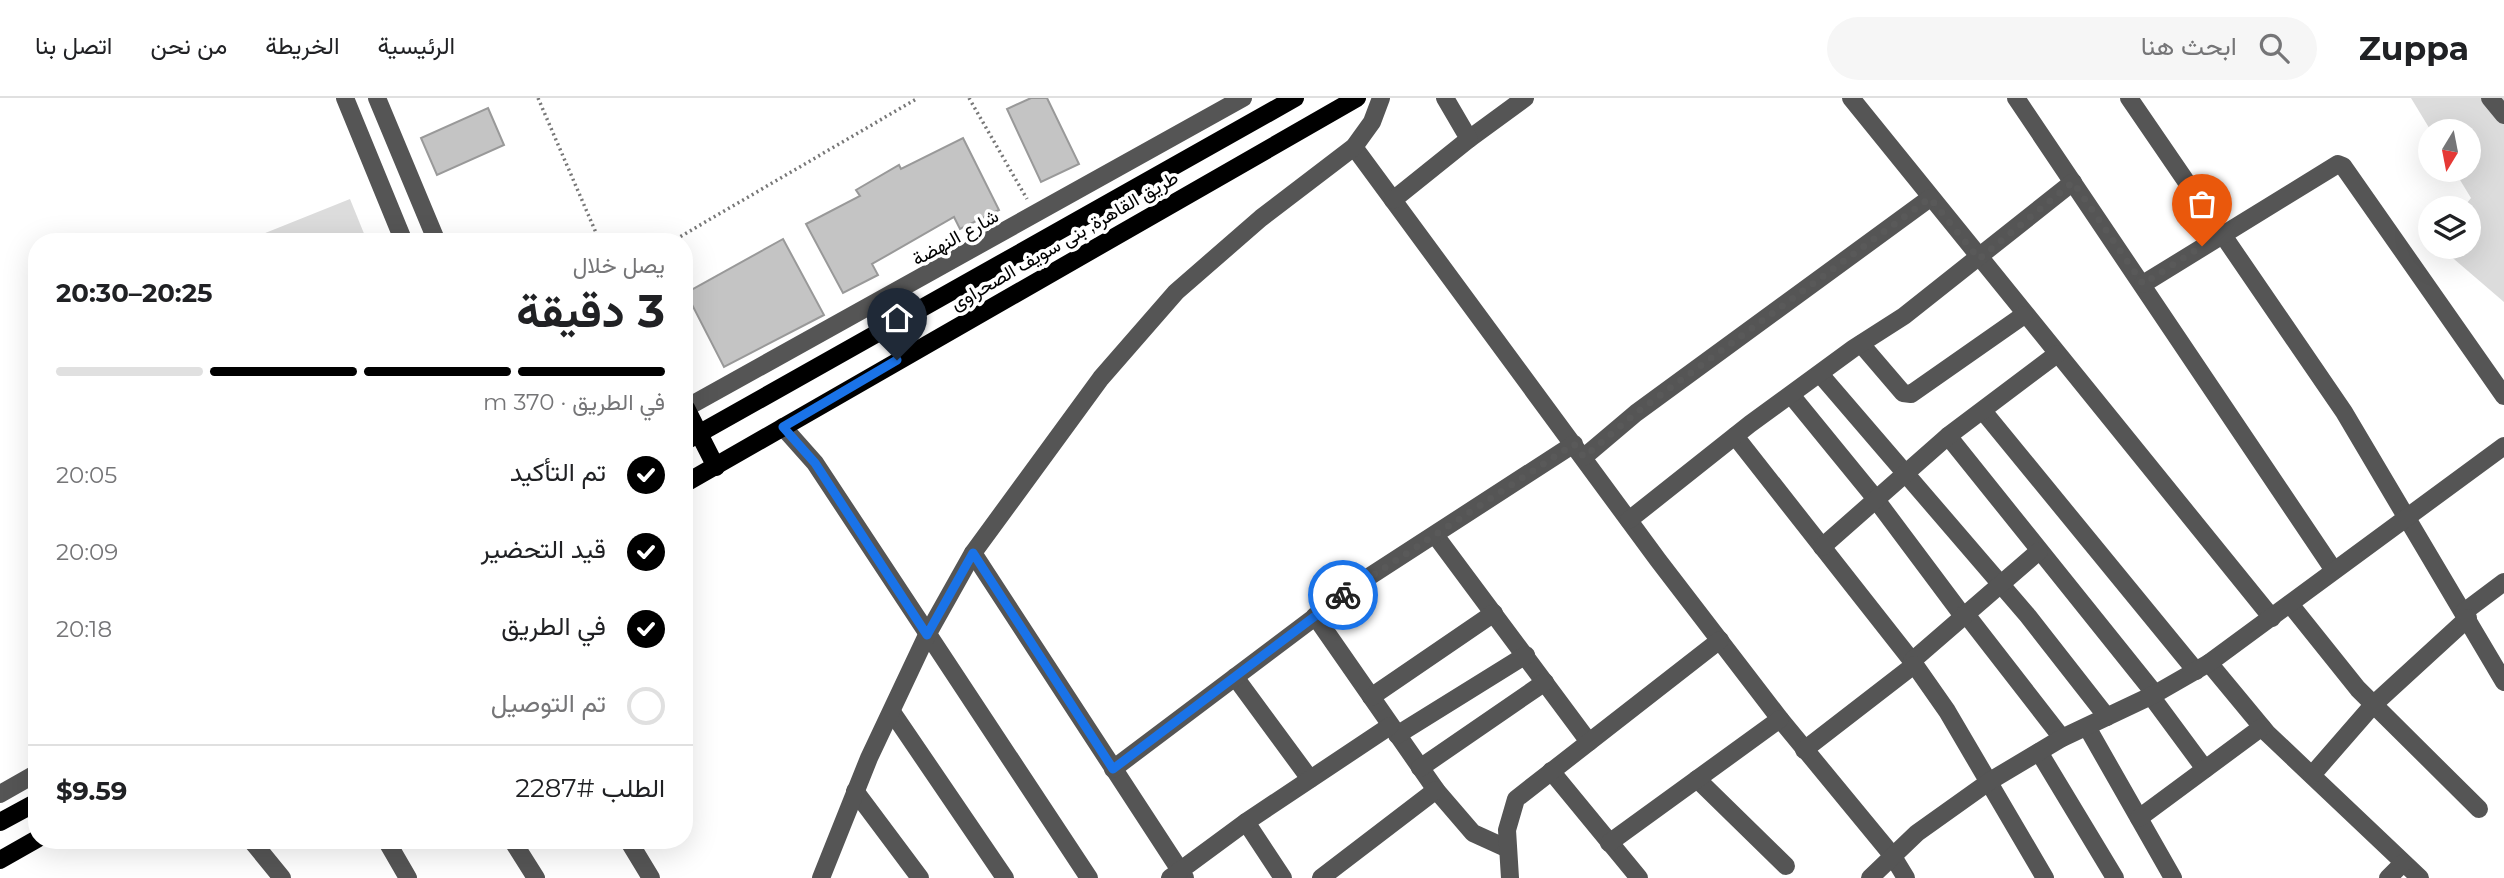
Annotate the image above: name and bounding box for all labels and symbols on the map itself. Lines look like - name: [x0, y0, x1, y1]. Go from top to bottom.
- north arrow: [2418, 119, 2482, 182]
- street label: طريق القاهرة, بنى سويف الصحراوى: [946, 166, 1182, 315]
- pin: [2172, 174, 2232, 246]
- street label: شارع النهضة: [908, 204, 1003, 271]
- pin: [867, 288, 927, 360]
- courier: [1308, 560, 1378, 630]

